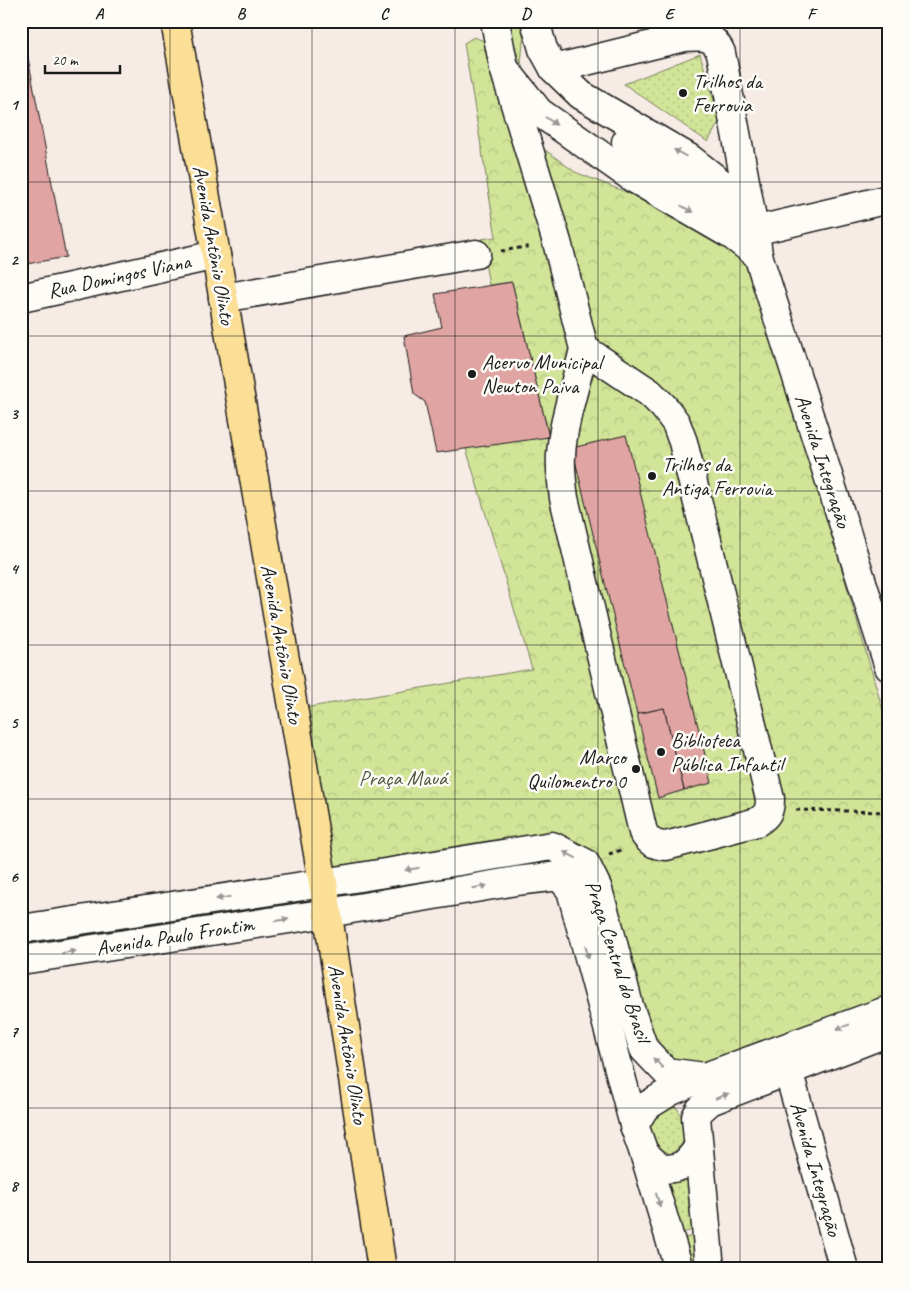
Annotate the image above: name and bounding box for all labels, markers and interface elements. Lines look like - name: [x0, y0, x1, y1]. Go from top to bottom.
- text: A: [95, 4, 105, 24]
- text: B: [237, 4, 247, 24]
- text: C: [380, 4, 390, 24]
- text: D: [521, 4, 532, 24]
- text: E: [665, 4, 676, 24]
- text: F: [807, 4, 818, 24]
- scale bar: [45, 42, 120, 74]
- text: 20 m: [52, 51, 79, 70]
- place label: Trilhos da Ferrovia: [693, 68, 765, 118]
- marker: Trilhos da Ferrovia: [677, 87, 689, 99]
- text: 1: [10, 95, 19, 115]
- one-way arrow: [544, 116, 558, 126]
- one-way arrow: [674, 148, 687, 157]
- street label: Avenida Antônio Olinto: [187, 163, 241, 328]
- one-way arrow: [680, 205, 695, 213]
- street label: Rua Domingos Viana: [45, 248, 194, 304]
- text: 2: [10, 250, 19, 270]
- place label: Acervo Municipal Newton Paiva: [482, 349, 605, 399]
- marker: Acervo Municipal Newton Paiva: [466, 368, 478, 380]
- street label: Avenida Integração: [789, 391, 857, 532]
- text: 3: [10, 404, 19, 424]
- place label: Trilhos da Antiga Ferrovia: [662, 451, 774, 501]
- marker: Trilhos da Antiga Ferrovia: [646, 470, 658, 482]
- text: 4: [10, 559, 19, 579]
- street label: Avenida Antônio Olinto: [255, 562, 309, 727]
- text: 5: [11, 713, 20, 733]
- place label: Biblioteca Pública Infantil: [671, 727, 786, 777]
- place label: Marco Quilomentro 0: [527, 744, 629, 794]
- marker: Biblioteca Pública Infantil: [655, 746, 667, 758]
- marker: Marco Quilomentro 0: [630, 763, 642, 775]
- park label: Praça Mauá: [359, 765, 449, 791]
- one-way arrow: [563, 851, 578, 859]
- one-way arrow: [403, 865, 419, 873]
- text: 6: [10, 867, 19, 887]
- street label: Praça Central do Brasil: [580, 877, 657, 1048]
- one-way arrow: [472, 883, 488, 891]
- one-way arrow: [215, 895, 231, 903]
- street label: Avenida Paulo Frontim: [94, 911, 257, 961]
- one-way arrow: [274, 916, 290, 924]
- one-way arrow: [584, 945, 592, 960]
- one-way arrow: [62, 948, 78, 956]
- street label: Avenida Antônio Olinto: [323, 962, 374, 1127]
- text: 7: [10, 1022, 19, 1042]
- one-way arrow: [835, 1023, 850, 1031]
- one-way arrow: [652, 1058, 664, 1070]
- one-way arrow: [715, 1092, 730, 1100]
- street label: Avenida Integração: [784, 1099, 848, 1241]
- text: 8: [10, 1176, 19, 1196]
- one-way arrow: [655, 1192, 663, 1207]

